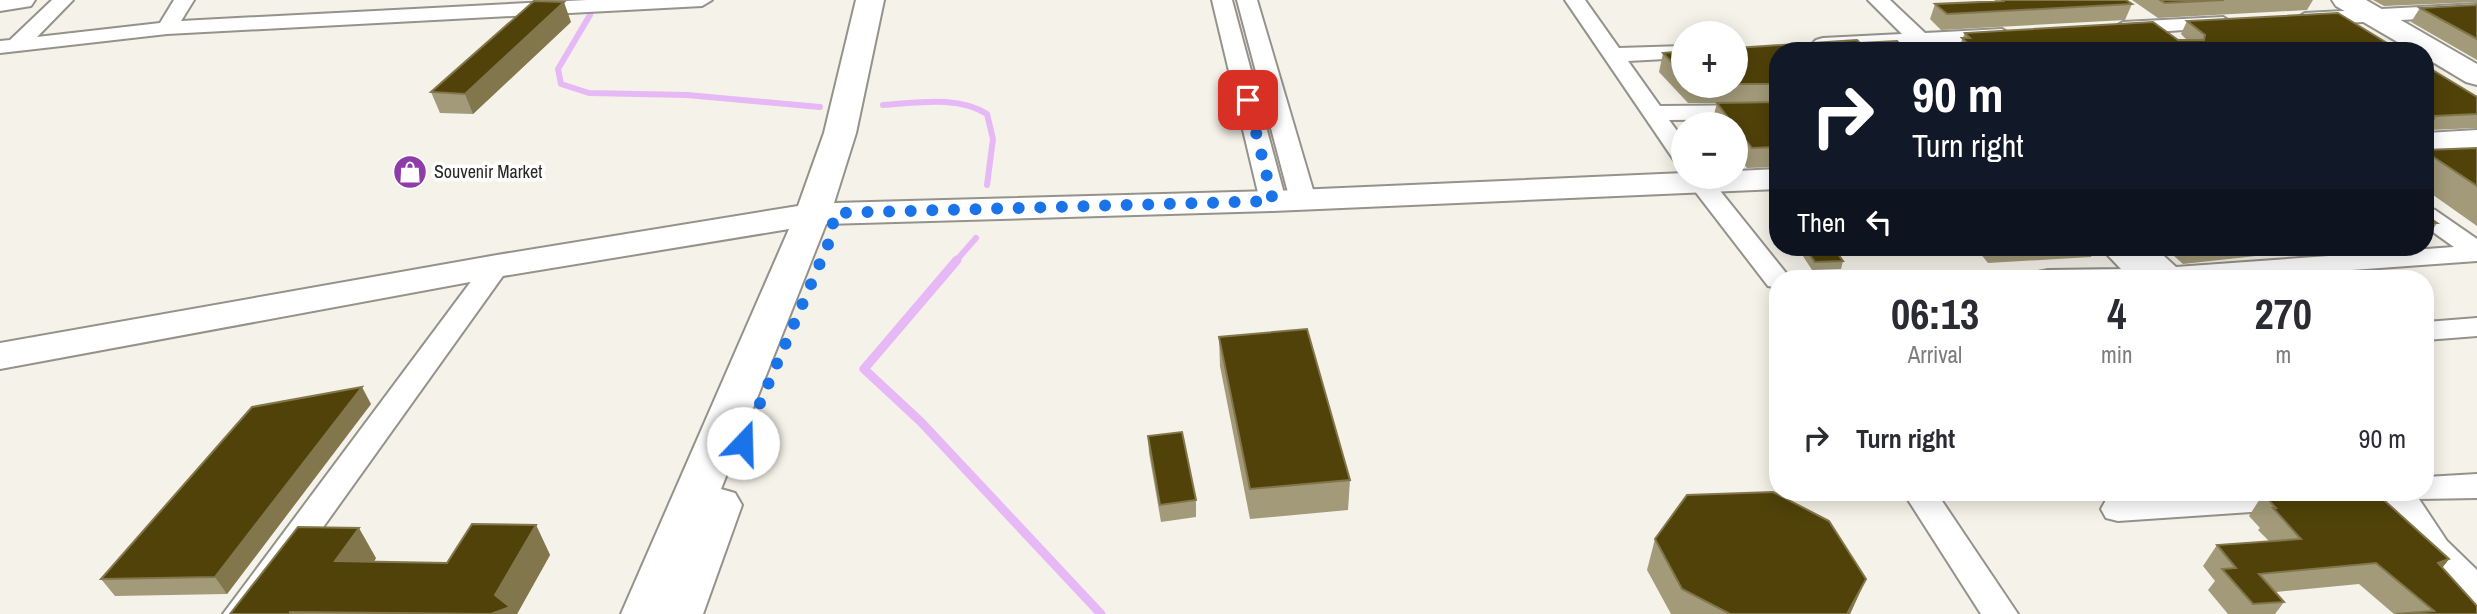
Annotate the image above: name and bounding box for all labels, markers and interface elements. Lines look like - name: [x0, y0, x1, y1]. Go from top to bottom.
- map controls: [1671, 21, 1748, 189]
- button: +: [1671, 21, 1748, 98]
- text: 90 m: [1912, 61, 2004, 127]
- pin: [1218, 70, 1278, 130]
- icon: right: [1797, 70, 1888, 161]
- icon: arrive: [1229, 81, 1267, 119]
- button: −: [1671, 112, 1748, 189]
- text: Turn right: [1912, 124, 2024, 167]
- shop icon: Souvenir Market: [391, 153, 429, 191]
- place label: Souvenir Market: [434, 159, 542, 184]
- icon: left: [1860, 203, 1898, 241]
- text: Then: [1797, 205, 1846, 240]
- text: 06:13: [1891, 286, 1979, 342]
- text: 4: [2107, 286, 2126, 342]
- text: 270: [2255, 286, 2312, 342]
- text: Arrival: [1908, 339, 1962, 370]
- text: min: [2101, 339, 2133, 370]
- text: m: [2275, 339, 2291, 370]
- position arrow: [706, 406, 780, 480]
- icon: right: [1797, 419, 1835, 457]
- text: Turn right: [1856, 421, 1955, 456]
- text: 90 m: [2359, 421, 2406, 456]

